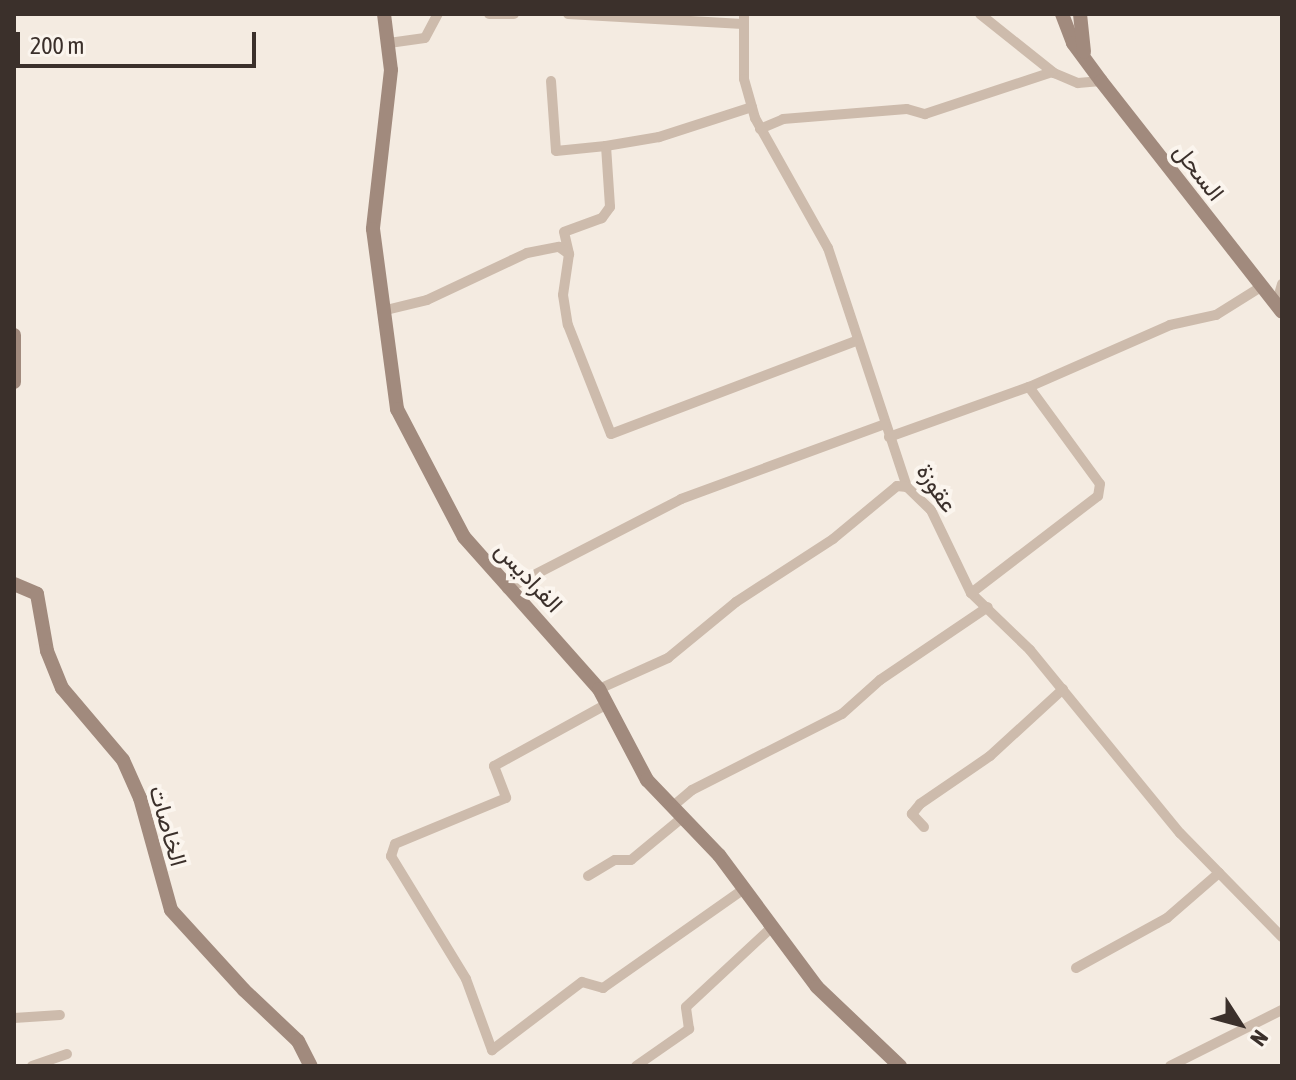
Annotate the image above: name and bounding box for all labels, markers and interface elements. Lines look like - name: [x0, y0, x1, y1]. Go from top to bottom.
- scale bar: [20, 16, 260, 66]
- text: 200 m: [30, 32, 84, 59]
- street label: السحل: [1168, 137, 1230, 207]
- street label: عقوزة: [910, 458, 964, 518]
- street label: الفراديس: [489, 536, 569, 618]
- street label: الخاصات: [143, 782, 193, 870]
- north arrow: [1200, 984, 1280, 1064]
- text: N: [1245, 1025, 1274, 1051]

